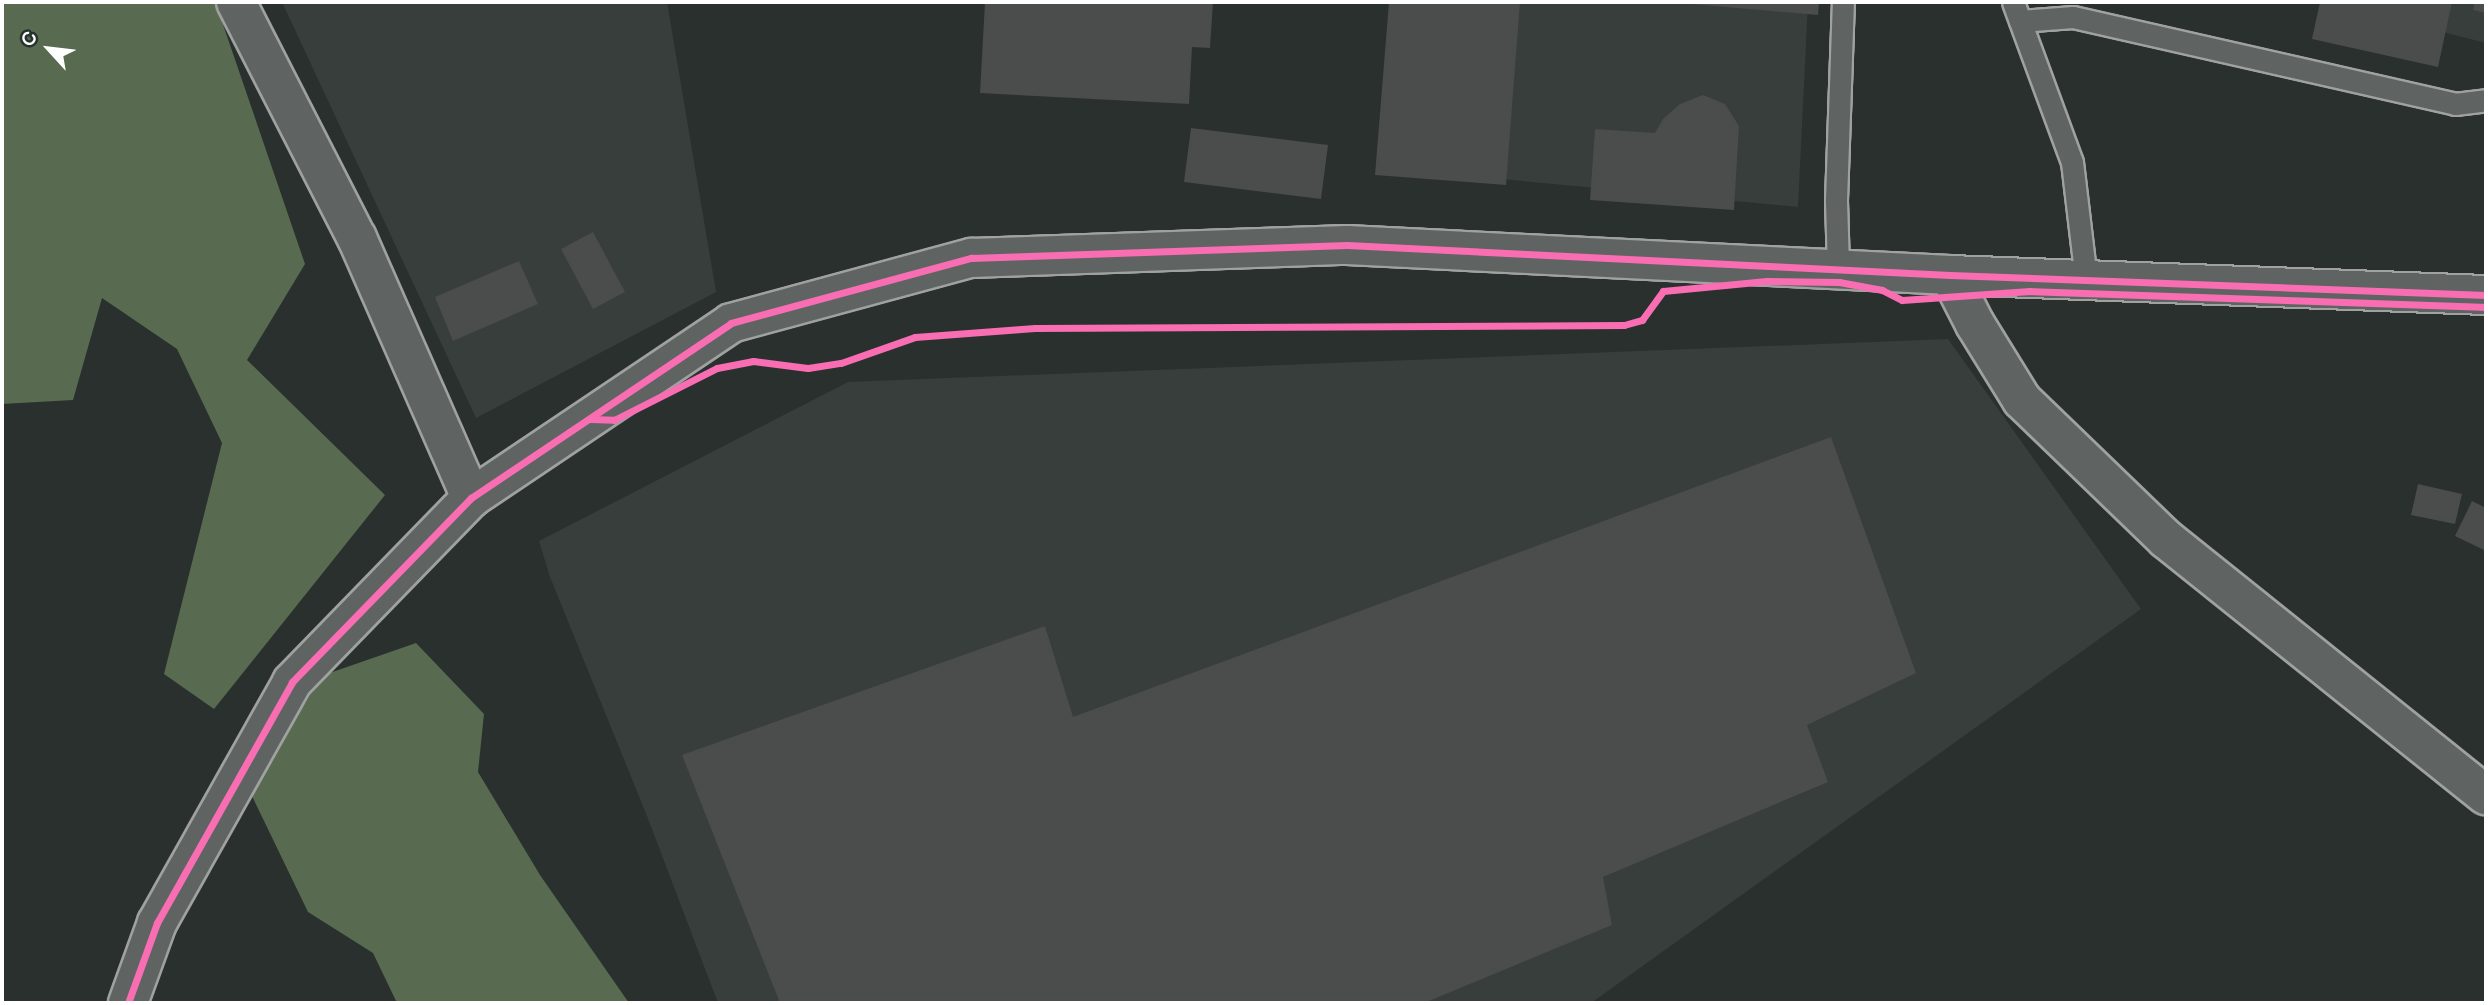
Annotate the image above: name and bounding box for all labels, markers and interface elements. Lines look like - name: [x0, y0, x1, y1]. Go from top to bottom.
- north arrow: [14, 14, 84, 84]
- text: С: [17, 28, 43, 50]

